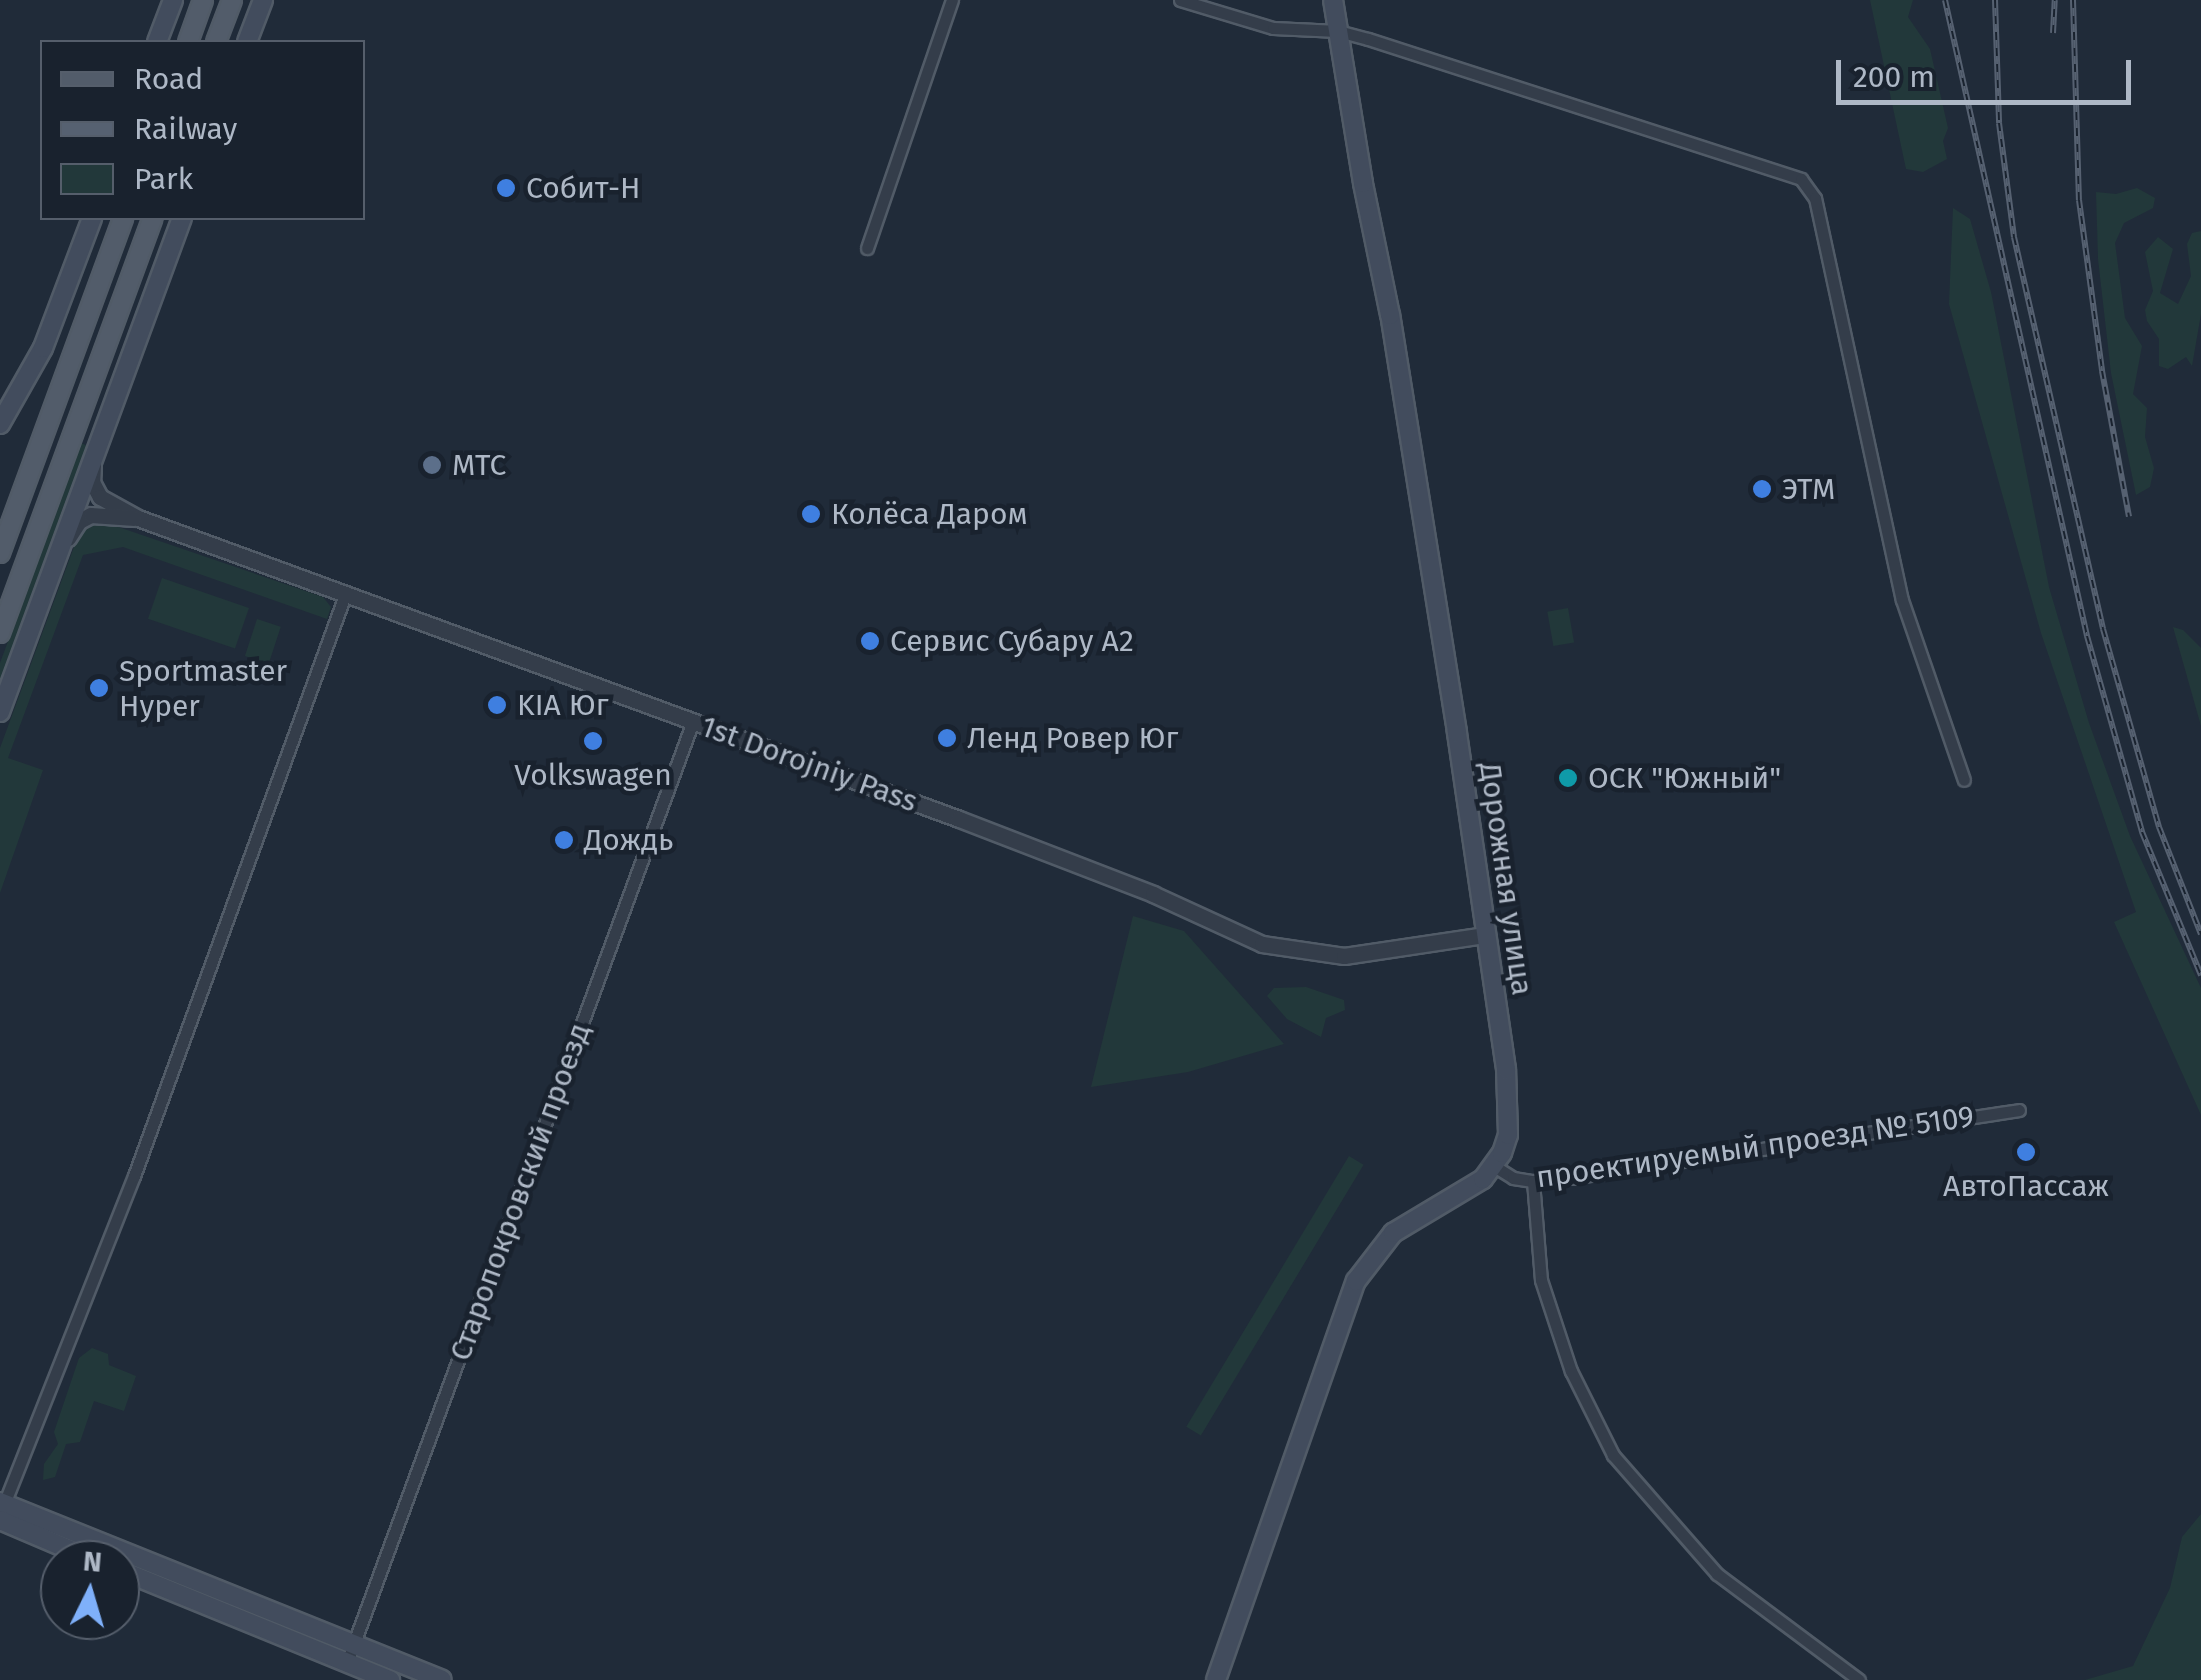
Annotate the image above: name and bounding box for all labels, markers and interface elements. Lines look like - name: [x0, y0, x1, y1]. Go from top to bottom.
- legend: [40, 40, 365, 220]
- scale bar: [1841, 40, 2136, 102]
- text: 200 m: [1853, 59, 1935, 95]
- text: Road: [134, 61, 203, 97]
- text: Railway: [134, 111, 237, 147]
- text: Park: [134, 161, 193, 197]
- place label: Собит-Н: [526, 170, 641, 206]
- marker: Собит-Н: [495, 177, 517, 199]
- place label: МТС: [452, 447, 506, 483]
- marker: МТС: [421, 454, 443, 476]
- place label: ЭТМ: [1782, 471, 1835, 507]
- marker: ЭТМ: [1751, 478, 1773, 500]
- place label: Колёса Даром: [831, 496, 1028, 532]
- marker: Колёса Даром: [800, 503, 822, 525]
- place label: Сервис Субару А2: [890, 623, 1134, 659]
- marker: Сервис Субару А2: [859, 630, 881, 652]
- place label: Sportmaster Hyper: [119, 653, 287, 724]
- marker: Sportmaster Hyper: [88, 677, 110, 699]
- place label: KIA Юг: [517, 687, 608, 723]
- marker: KIA Юг: [486, 694, 508, 716]
- street label: 1st Dorojniy Pass: [696, 708, 922, 820]
- place label: Ленд Ровер Юг: [967, 720, 1178, 756]
- marker: Ленд Ровер Юг: [936, 727, 958, 749]
- marker: Volkswagen: [582, 730, 604, 752]
- place label: Volkswagen: [514, 757, 672, 793]
- street label: Дорожная улица: [1472, 760, 1540, 998]
- place label: ОСК "Южный": [1588, 760, 1781, 796]
- marker: ОСК "Южный": [1557, 767, 1579, 789]
- place label: Дождь: [584, 822, 673, 858]
- marker: Дождь: [553, 829, 575, 851]
- street label: Старопокровский проезд: [442, 1019, 598, 1365]
- street label: проектируемый проезд № 5109: [1534, 1098, 1976, 1196]
- marker: АвтоПассаж: [2015, 1141, 2037, 1163]
- place label: АвтоПассаж: [1943, 1168, 2109, 1204]
- north arrow: [40, 1540, 140, 1640]
- text: N: [82, 1544, 103, 1579]

